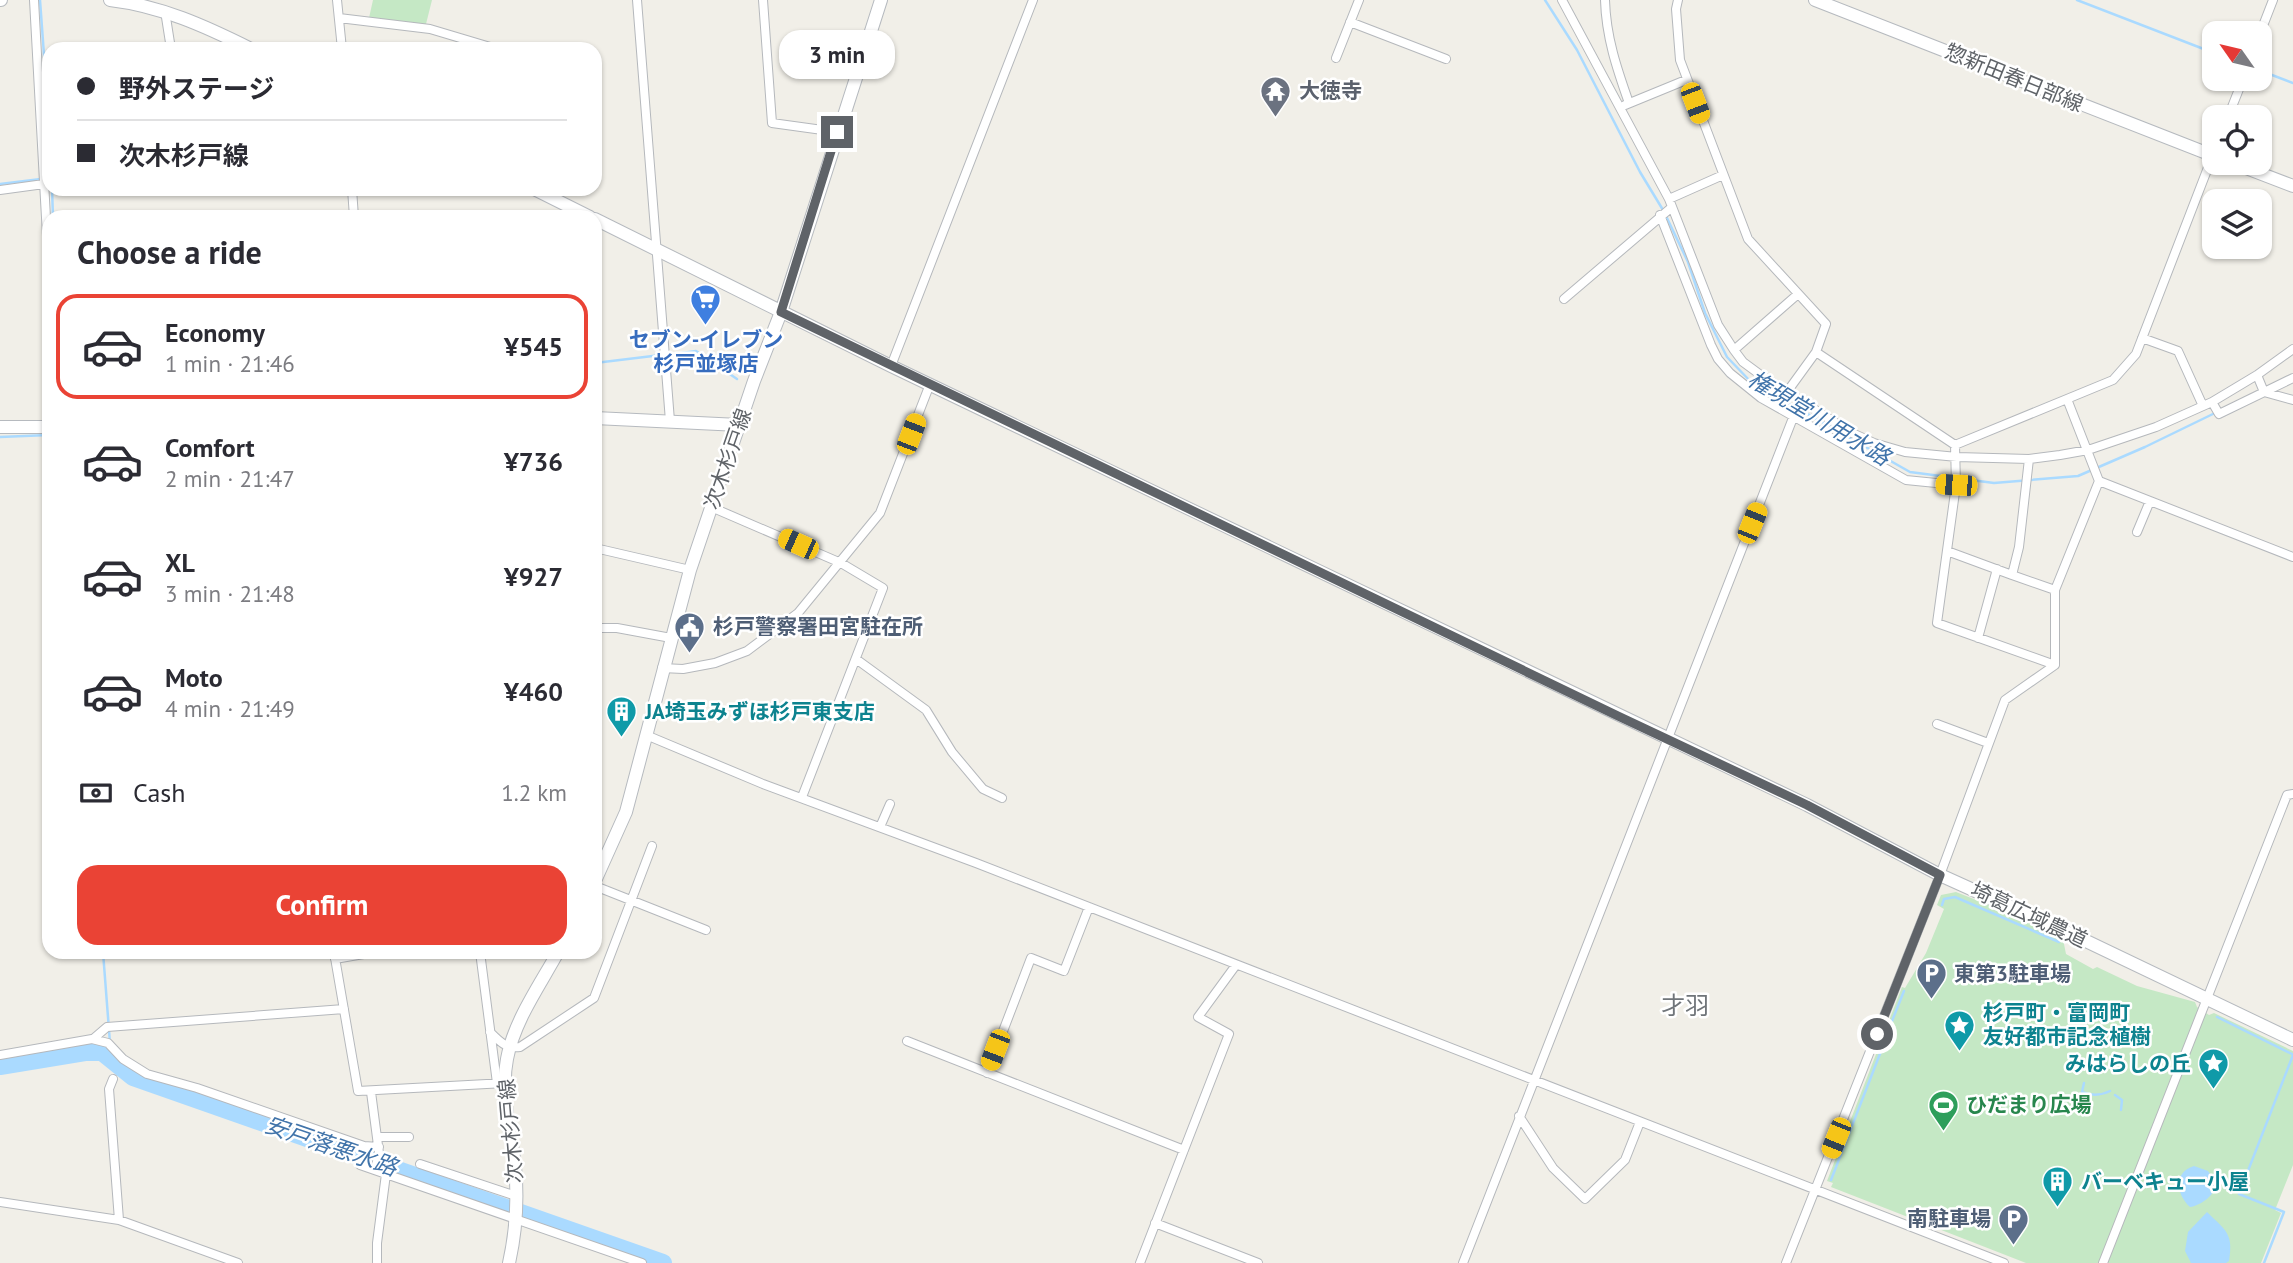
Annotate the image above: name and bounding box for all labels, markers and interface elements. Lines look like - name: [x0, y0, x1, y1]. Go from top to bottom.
- north arrow: [2202, 21, 2272, 91]
- map controls: [2202, 21, 2272, 259]
- callout: 3 min: [779, 31, 895, 80]
- street label: 惣新田春日部線: [1941, 37, 2087, 118]
- text: 3 min: [809, 40, 865, 69]
- text: 野外ステージ: [119, 72, 274, 105]
- temple icon: 大徳寺: [1259, 74, 1293, 118]
- place label: 大徳寺: [1299, 77, 1362, 104]
- car: [1678, 80, 1713, 126]
- button: locate: [2202, 105, 2272, 175]
- route end: [821, 116, 853, 148]
- text: 次木杉戸線: [119, 139, 249, 172]
- button: layers: [2202, 189, 2272, 259]
- text: Choose a ride: [77, 231, 262, 273]
- supermarket icon: セブン-イレブン 杉戸並塚店: [689, 283, 723, 327]
- icon: car: [81, 315, 144, 378]
- text: Economy: [165, 316, 265, 349]
- place label: セブン-イレブン 杉戸並塚店: [629, 326, 783, 377]
- text: ¥545: [504, 330, 563, 363]
- text: 1 min · 21:46: [165, 349, 295, 378]
- water label: 権現堂川用水路: [1743, 364, 1897, 472]
- street label: 次木杉戸線: [698, 405, 757, 513]
- car: [894, 411, 929, 457]
- icon: car: [81, 430, 144, 493]
- text: Comfort: [165, 431, 255, 464]
- text: ¥736: [504, 445, 563, 478]
- text: 2 min · 21:47: [165, 464, 295, 493]
- car: [1935, 473, 1978, 497]
- car: [1735, 500, 1770, 546]
- car: [775, 526, 822, 562]
- icon: car: [81, 545, 144, 608]
- text: XL: [165, 546, 195, 579]
- text: ¥927: [504, 560, 563, 593]
- text: 3 min · 21:48: [165, 579, 295, 608]
- public building icon: 杉戸警察署田宮駐在所: [673, 610, 707, 654]
- place label: 杉戸警察署田宮駐在所: [713, 613, 923, 640]
- icon: car: [81, 660, 144, 723]
- text: Moto: [165, 661, 223, 694]
- text: ¥460: [504, 675, 563, 708]
- text: 4 min · 21:49: [165, 694, 295, 723]
- building icon: JA埼玉みずほ杉戸東支店: [605, 695, 639, 739]
- place label: JA埼玉みずほ杉戸東支店: [644, 698, 875, 725]
- icon: cash: [77, 774, 115, 812]
- text: Cash: [133, 776, 185, 809]
- text: 1.2 km: [501, 778, 567, 807]
- button: Confirm: [77, 865, 567, 945]
- street label: 埼葛広域農道: [1966, 876, 2092, 953]
- parking icon: 東第3駐車場: [1914, 957, 1948, 1001]
- place label: 東第3駐車場: [1954, 960, 2071, 987]
- district label: 才羽: [1661, 990, 1709, 1021]
- place label: 杉戸町・富岡町 友好都市記念植樹: [1983, 999, 2151, 1050]
- place icon: 杉戸町・富岡町 友好都市記念植樹: [1943, 1008, 1977, 1052]
- route start: [1861, 1018, 1893, 1050]
- car: [978, 1027, 1013, 1073]
- place icon: みはらしの丘: [2197, 1047, 2231, 1091]
- place label: みはらしの丘: [2065, 1050, 2191, 1077]
- street label: 次木杉戸線: [492, 1078, 529, 1185]
- sports icon: ひだまり広場: [1926, 1088, 1960, 1132]
- place label: ひだまり広場: [1966, 1091, 2092, 1118]
- water label: 安戸落悪水路: [261, 1109, 403, 1182]
- car: [1819, 1115, 1854, 1161]
- building icon: バーベキュー小屋: [2041, 1165, 2075, 1209]
- place label: バーベキュー小屋: [2081, 1168, 2249, 1195]
- parking icon: 南駐車場: [1997, 1202, 2031, 1246]
- place label: 南駐車場: [1907, 1205, 1991, 1232]

